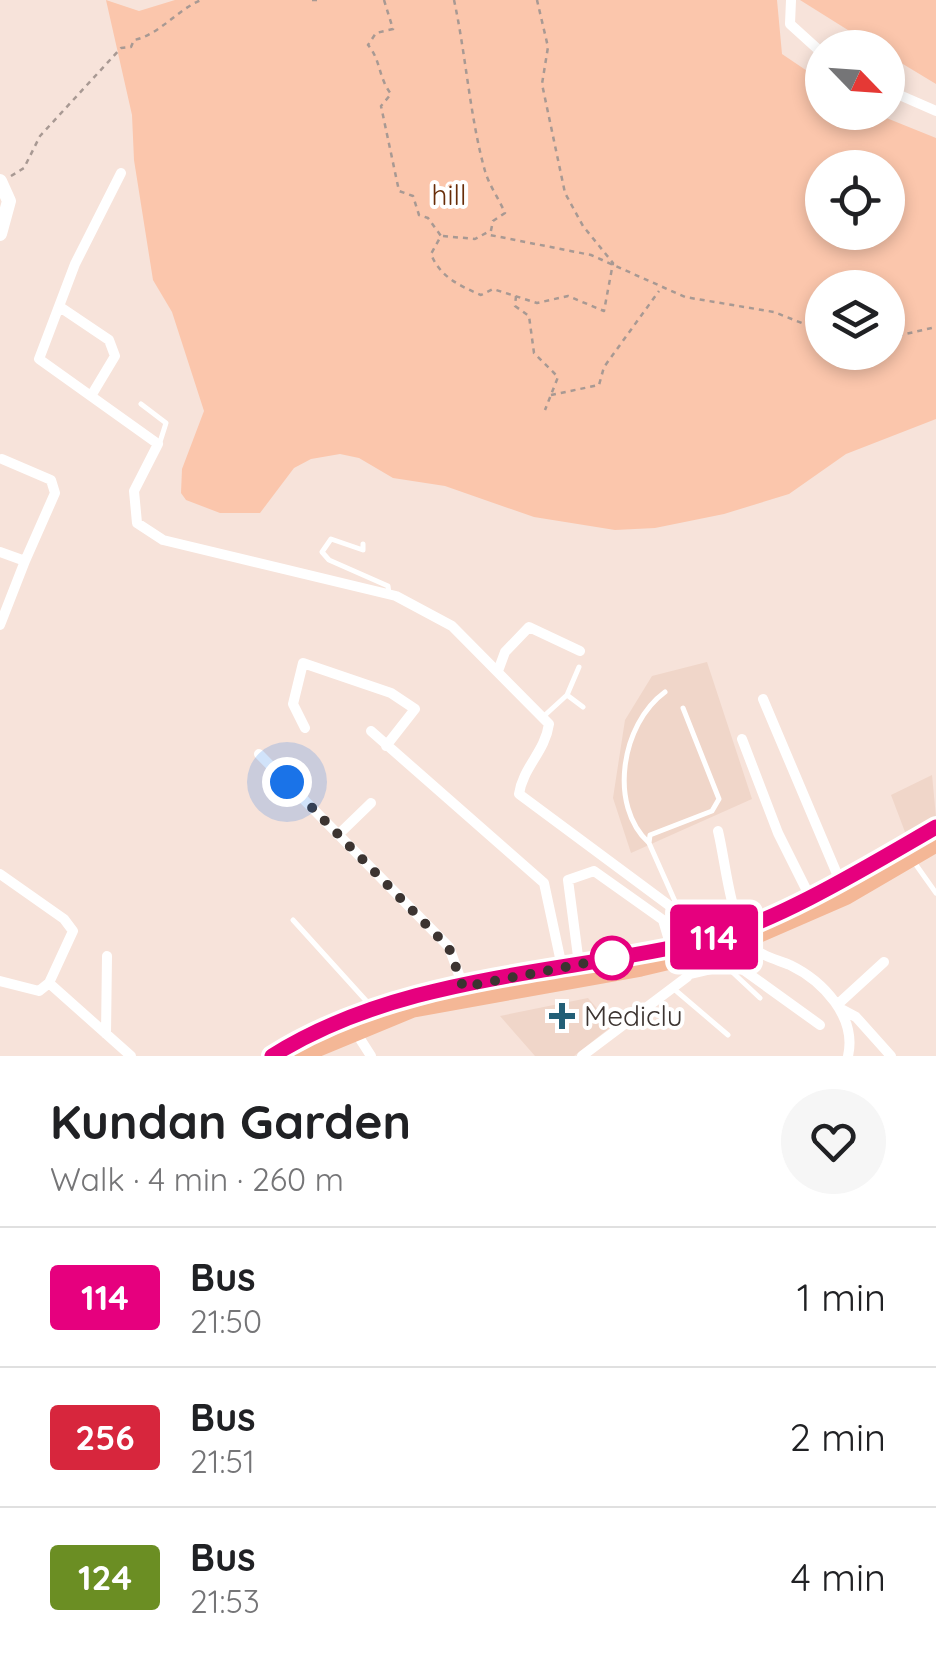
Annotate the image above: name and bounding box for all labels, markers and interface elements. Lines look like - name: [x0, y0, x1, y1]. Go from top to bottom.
- north arrow: [805, 30, 905, 130]
- map controls: [805, 30, 905, 370]
- button: locate: [805, 150, 905, 250]
- park label: hill: [432, 177, 466, 212]
- button: layers: [805, 270, 905, 370]
- your location: [262, 757, 312, 807]
- line badge: 114: [656, 904, 772, 970]
- text: 114: [690, 915, 738, 959]
- unlabelled marker: [591, 937, 633, 979]
- place label: Mediclu: [584, 998, 683, 1033]
- marker: Mediclu: [549, 1003, 575, 1029]
- button: heart: [781, 1089, 886, 1194]
- text: Kundan Garden: [50, 1091, 411, 1151]
- text: Walk · 4 min · 260 m: [50, 1159, 344, 1199]
- text: Bus: [190, 1253, 256, 1301]
- text: 1 min: [797, 1273, 886, 1321]
- text: 114: [81, 1275, 129, 1319]
- text: 21:50: [190, 1301, 262, 1341]
- text: Bus: [190, 1393, 256, 1441]
- text: 2 min: [790, 1413, 886, 1461]
- text: 256: [75, 1415, 135, 1459]
- text: 21:51: [190, 1441, 255, 1481]
- text: Bus: [190, 1533, 256, 1581]
- text: 4 min: [791, 1553, 886, 1601]
- text: 124: [78, 1555, 132, 1599]
- text: 21:53: [190, 1581, 260, 1621]

